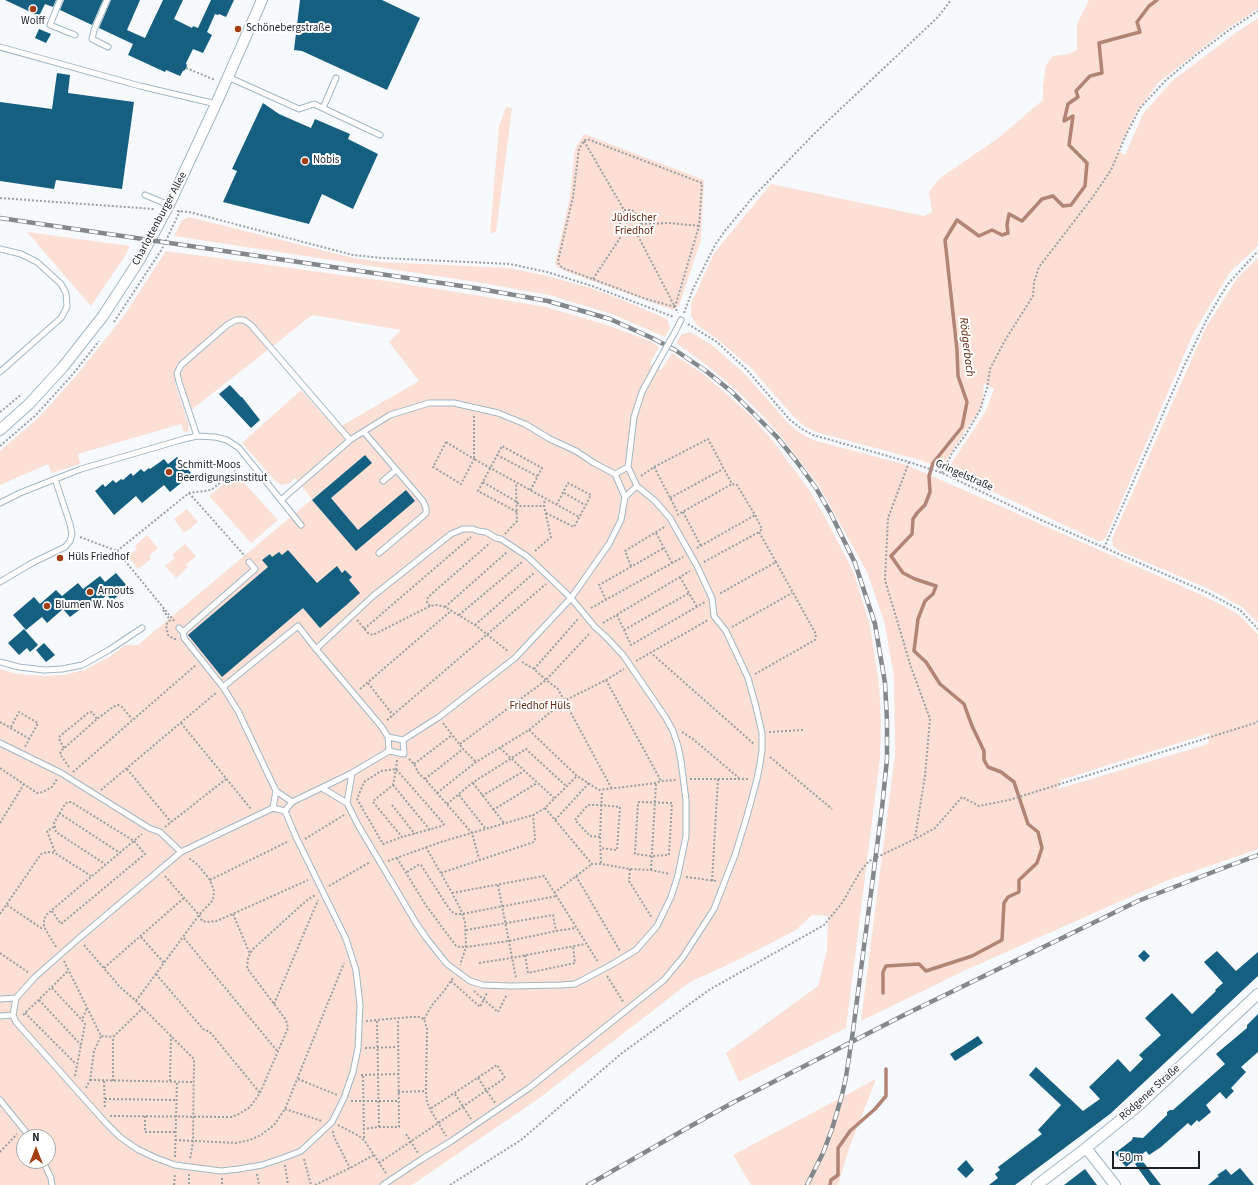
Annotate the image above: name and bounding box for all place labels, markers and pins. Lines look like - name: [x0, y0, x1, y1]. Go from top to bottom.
- marker: Wolff: [28, 4, 38, 14]
- place label: Wolff: [21, 15, 45, 29]
- place label: Schönebergstraße: [246, 22, 330, 36]
- marker: Schönebergstraße: [233, 24, 243, 34]
- place label: Nobis: [313, 154, 339, 168]
- marker: Nobis: [300, 156, 310, 166]
- place label: Schmitt-Moos Beerdigungsinstitut: [177, 459, 268, 485]
- marker: Schmitt-Moos Beerdigungsinstitut: [164, 467, 174, 477]
- place label: Hüls Friedhof: [68, 551, 129, 565]
- marker: Hüls Friedhof: [55, 553, 65, 563]
- place label: Arnouts: [98, 585, 134, 599]
- marker: Arnouts: [85, 587, 95, 597]
- place label: Blumen W. Nos: [55, 599, 124, 613]
- marker: Blumen W. Nos: [42, 601, 52, 611]

